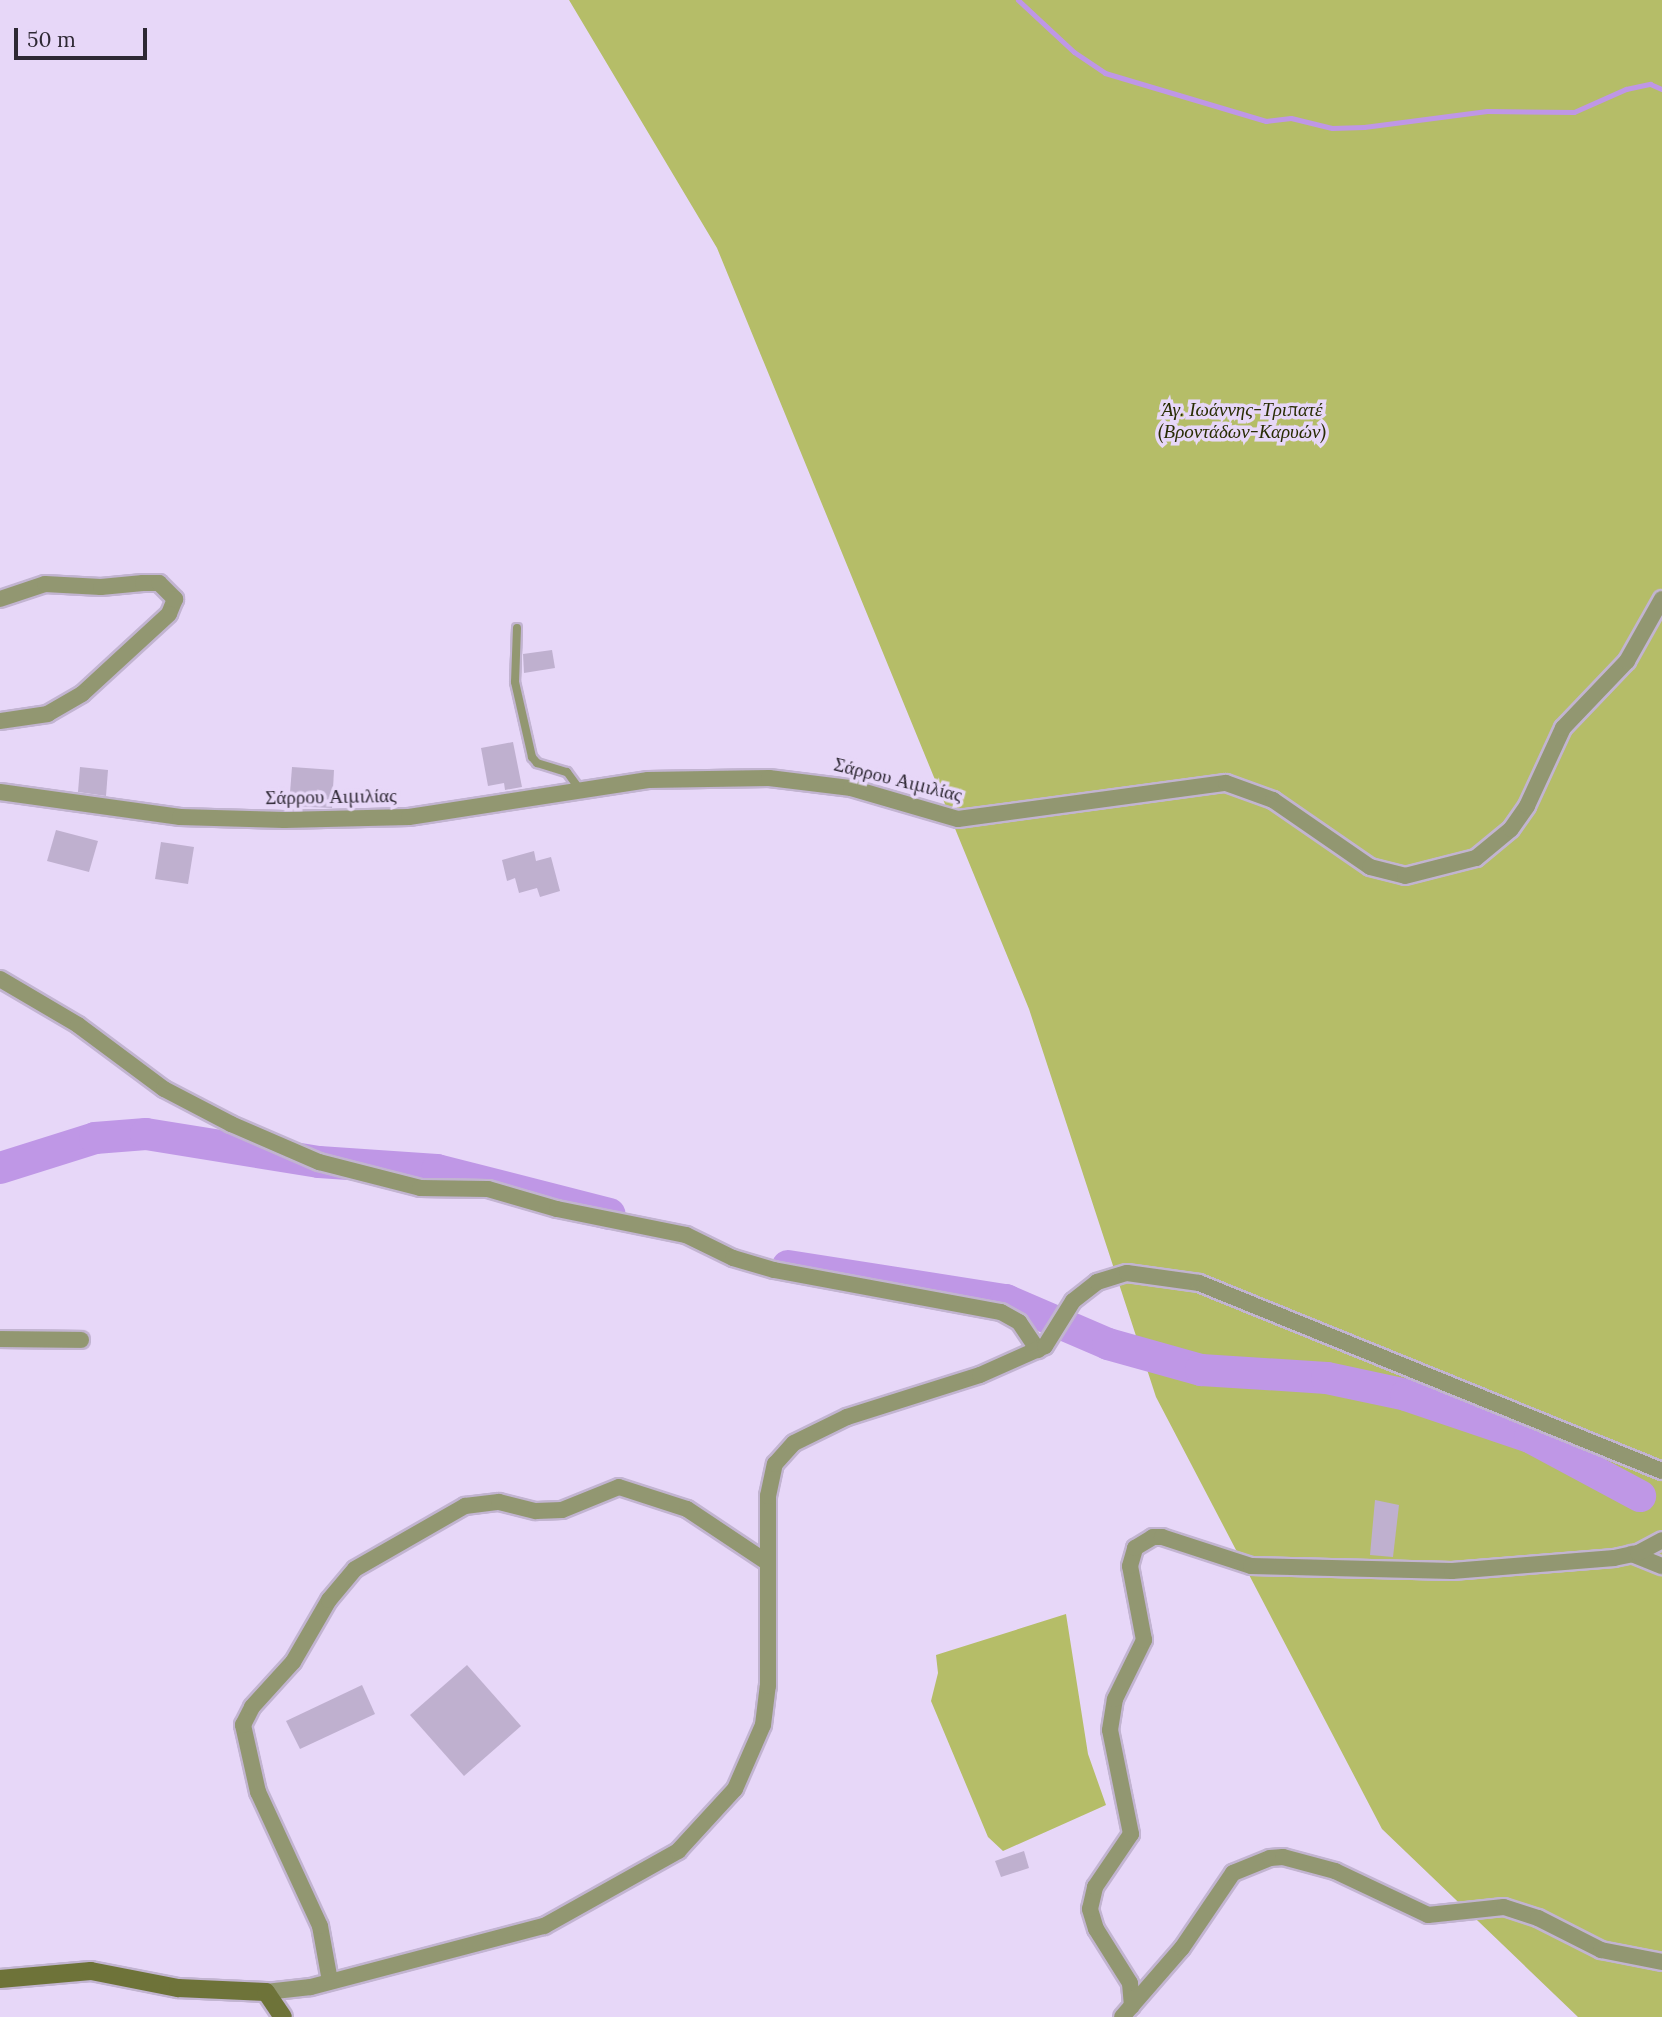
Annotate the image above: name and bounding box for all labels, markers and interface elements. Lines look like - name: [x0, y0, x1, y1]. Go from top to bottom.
- scale bar: [18, 14, 150, 58]
- text: 50 m: [27, 26, 76, 53]
- park label: Άγ. Ιωάννης-Τριπατέ (Βροντάδων-Καρυών): [1158, 399, 1326, 443]
- street label: Σάρρου Αιμιλίας: [832, 753, 964, 807]
- street label: Σάρρου Αιμιλίας: [265, 784, 397, 810]

